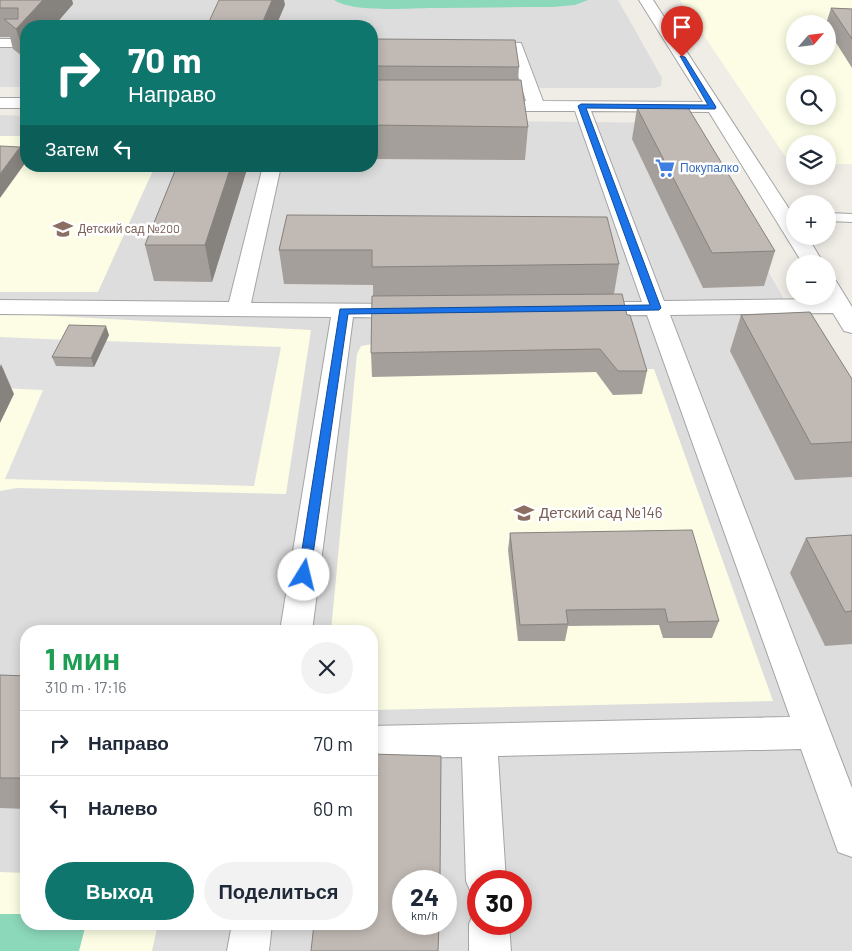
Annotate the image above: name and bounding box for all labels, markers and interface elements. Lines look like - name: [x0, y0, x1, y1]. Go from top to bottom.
- pin: [661, 6, 703, 57]
- icon: arrive: [668, 13, 696, 41]
- north arrow: [786, 15, 836, 65]
- map controls: [786, 15, 836, 305]
- text: 70 m: [128, 38, 202, 80]
- icon: right: [45, 40, 110, 105]
- button: search: [786, 75, 836, 125]
- text: Направо: [128, 80, 216, 106]
- icon: left: [109, 135, 137, 163]
- button: layers: [786, 135, 836, 185]
- text: Затем: [45, 137, 99, 160]
- supermarket icon: Покупалко: [654, 157, 676, 179]
- place label: Покупалко: [680, 160, 739, 175]
- button: +: [786, 195, 836, 245]
- school or university icon: Детский сад №200: [52, 218, 74, 240]
- place label: Детский сад №200: [78, 221, 180, 236]
- button: −: [786, 255, 836, 305]
- school or university icon: Детский сад №146: [513, 502, 535, 524]
- place label: Детский сад №146: [539, 503, 662, 521]
- position arrow: [277, 548, 329, 600]
- text: 1 мин: [45, 640, 120, 676]
- button: close: [301, 642, 353, 694]
- text: 310 m · 17:16: [45, 677, 126, 696]
- icon: right: [45, 729, 73, 757]
- text: Направо: [88, 731, 169, 754]
- text: 70 m: [314, 732, 353, 755]
- icon: left: [45, 794, 73, 822]
- text: Налево: [88, 796, 158, 819]
- text: 60 m: [313, 797, 353, 820]
- button: Выход: [45, 862, 194, 920]
- button: Поделиться: [204, 862, 353, 920]
- speed limit sign: 30: [467, 870, 532, 935]
- text: 24: [410, 881, 439, 911]
- text: km/h: [411, 908, 438, 922]

